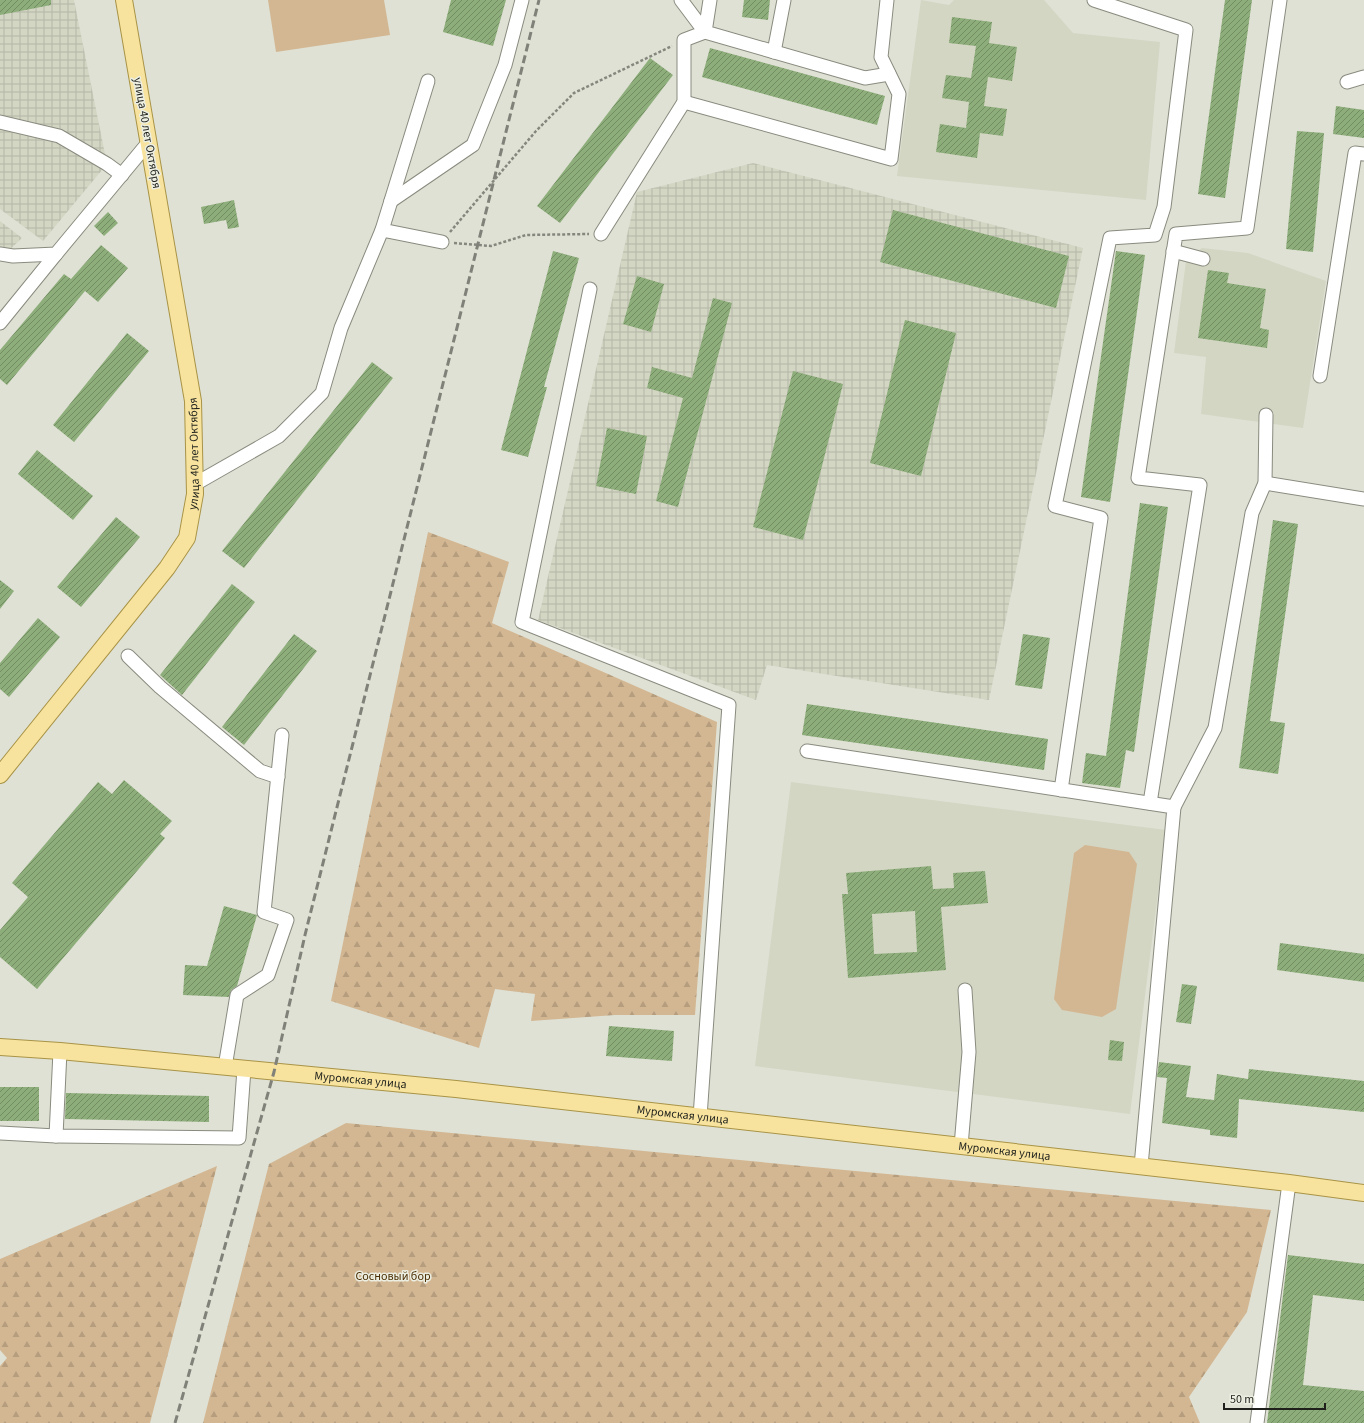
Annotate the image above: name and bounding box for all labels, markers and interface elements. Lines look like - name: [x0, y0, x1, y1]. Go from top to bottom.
- street label: улица 40 лет Октября: [129, 76, 165, 190]
- street label: улица 40 лет Октября: [184, 396, 204, 511]
- street label: Муромская улица: [314, 1067, 407, 1093]
- street label: Муромская улица: [636, 1101, 730, 1128]
- street label: Муромская улица: [958, 1137, 1052, 1165]
- park label: Сосновый бор: [355, 1268, 431, 1285]
- scale bar: [1224, 1385, 1325, 1411]
- text: 50 m: [1230, 1391, 1254, 1408]

